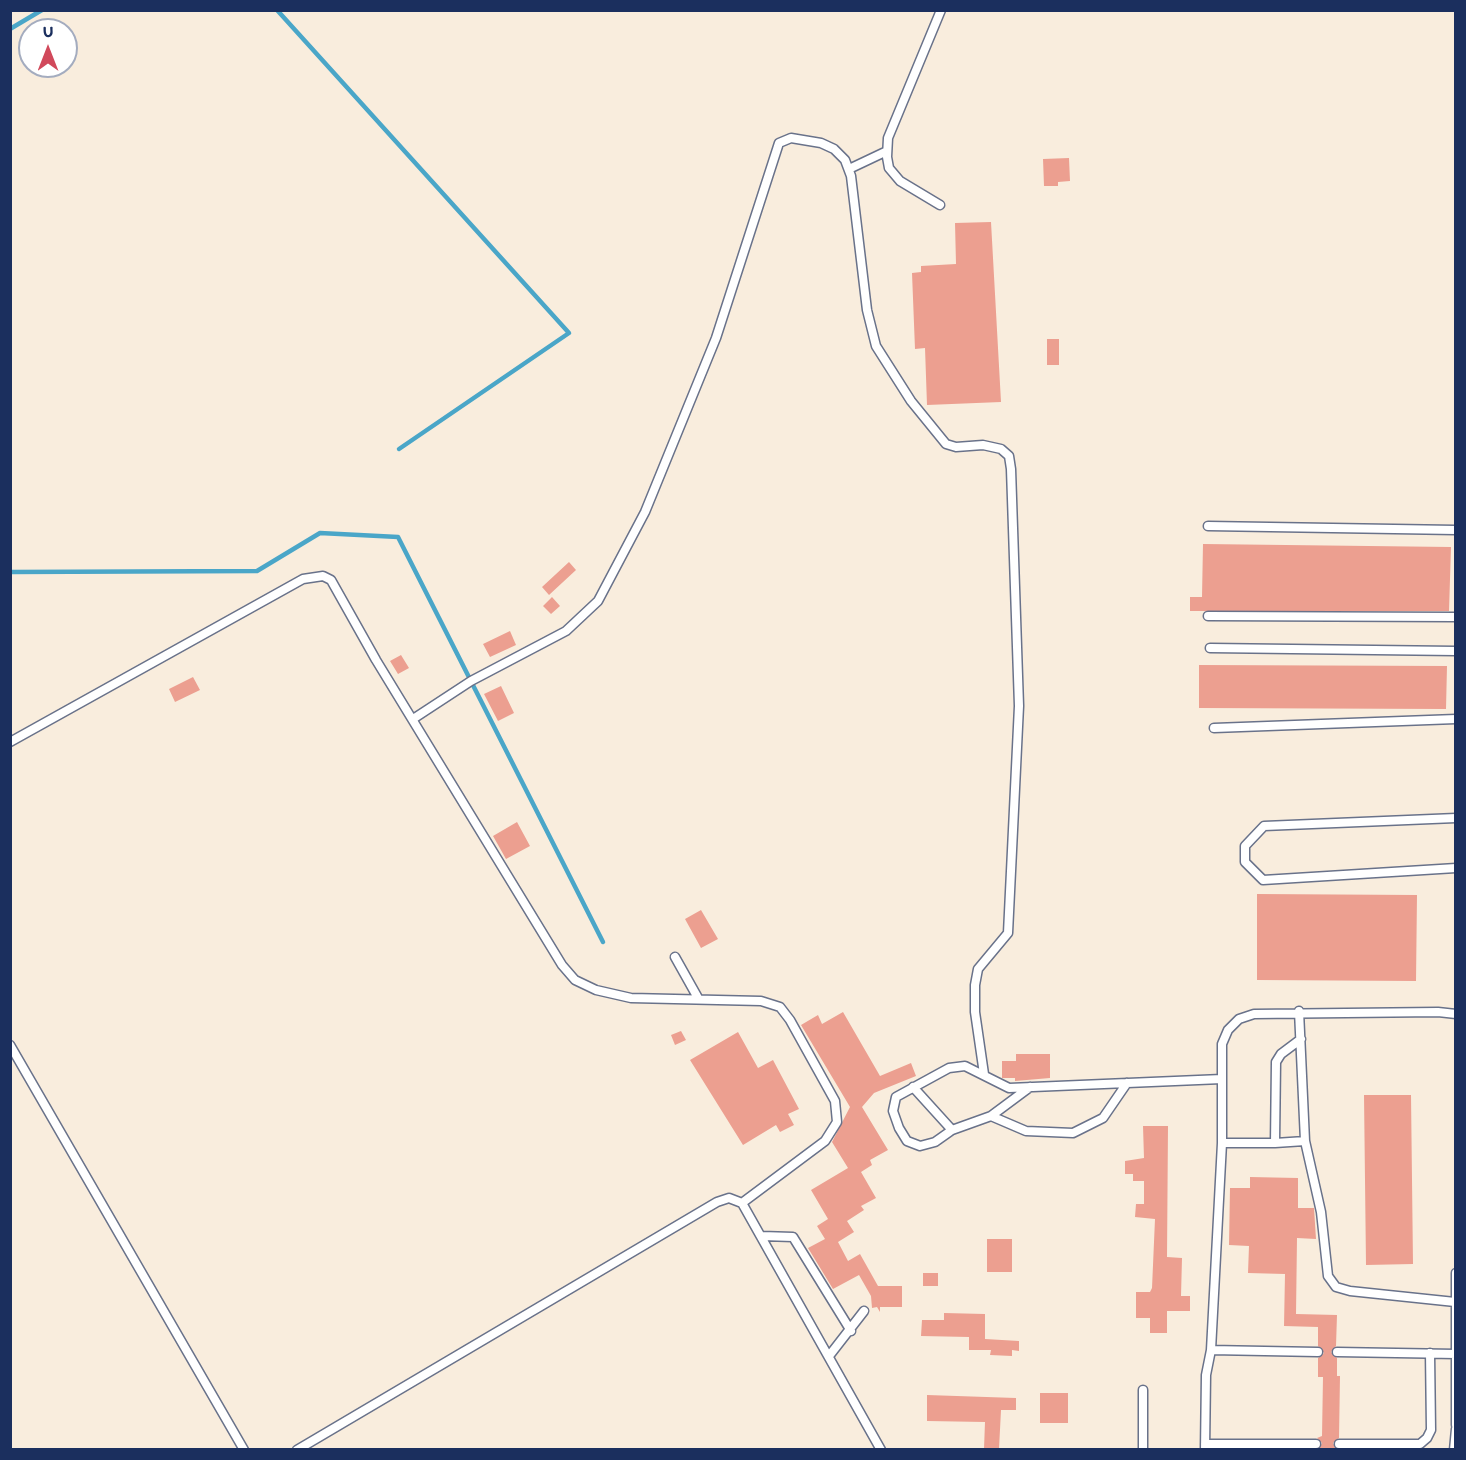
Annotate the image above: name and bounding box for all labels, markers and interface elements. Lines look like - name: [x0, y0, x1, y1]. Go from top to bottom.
- north arrow: [18, 18, 78, 78]
- text: U: [43, 22, 53, 41]

